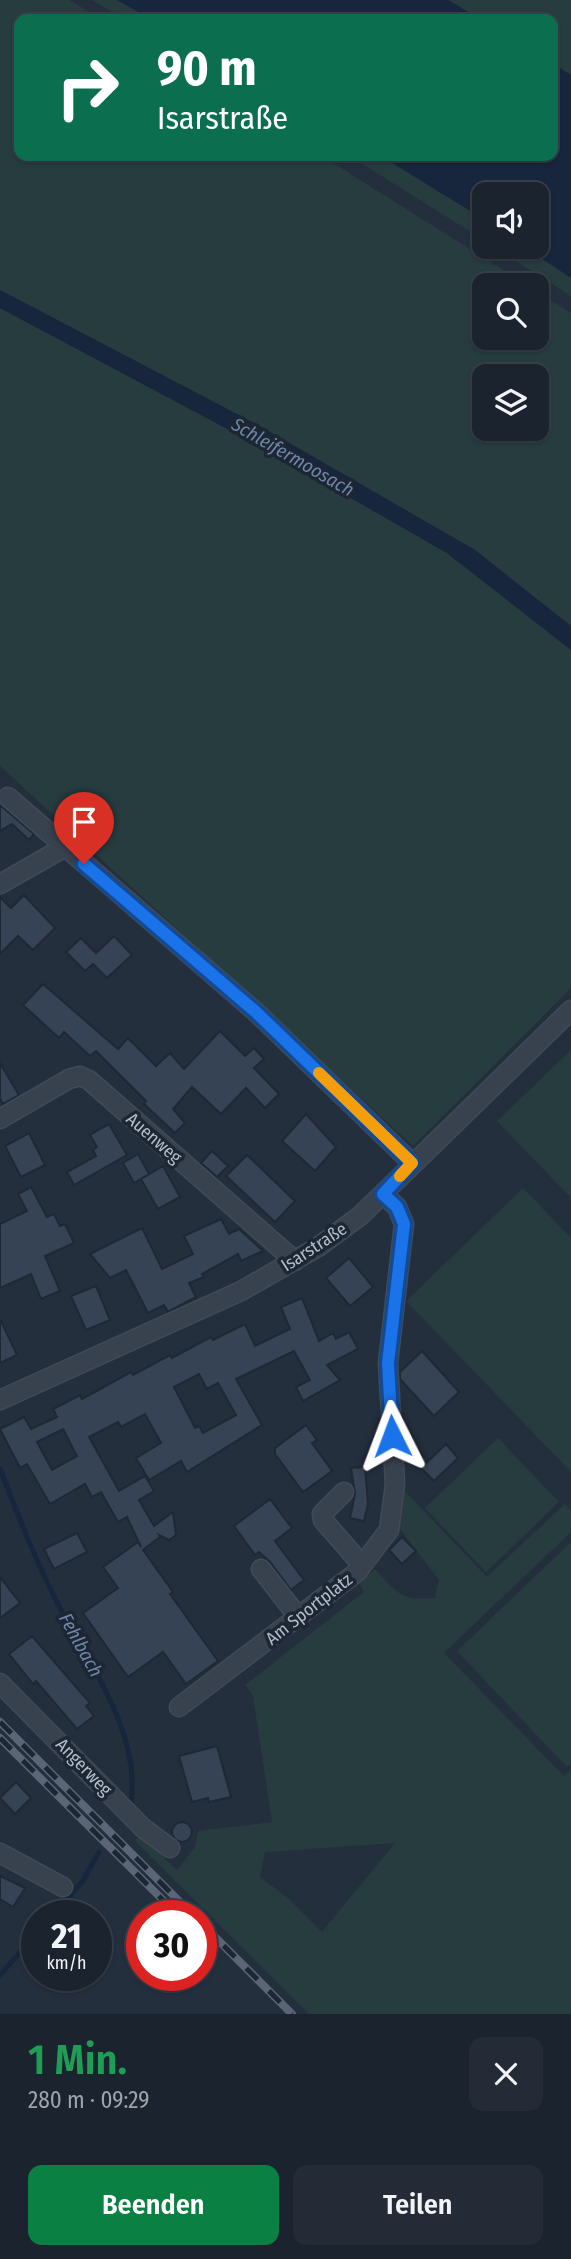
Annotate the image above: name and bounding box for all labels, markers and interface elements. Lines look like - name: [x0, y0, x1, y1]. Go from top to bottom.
- text: 90 m: [157, 39, 257, 98]
- icon: right: [42, 42, 133, 133]
- text: Isarstraße: [157, 99, 288, 137]
- map controls: [472, 182, 549, 441]
- button: sound: [472, 182, 549, 259]
- button: search: [472, 273, 549, 350]
- button: layers: [472, 364, 549, 441]
- water label: Schleifermoosach: [227, 412, 358, 501]
- pin: [54, 792, 114, 864]
- icon: arrive: [65, 803, 103, 841]
- street label: Auenweg: [122, 1108, 187, 1168]
- street label: Isarstraße: [277, 1218, 351, 1276]
- position arrow: [355, 1399, 429, 1473]
- street label: Am Sportplatz: [261, 1568, 357, 1650]
- water label: Fehlbach: [54, 1609, 108, 1681]
- street label: Angerweg: [51, 1734, 117, 1801]
- speed limit sign: 30: [126, 1900, 217, 1991]
- text: 21: [51, 1915, 82, 1957]
- text: km/h: [46, 1952, 87, 1974]
- text: 1 Min.: [28, 2035, 127, 2085]
- button: close: [469, 2037, 543, 2111]
- text: 280 m · 09:29: [28, 2086, 149, 2114]
- button: Beenden: [28, 2165, 279, 2245]
- button: Teilen: [293, 2165, 543, 2245]

